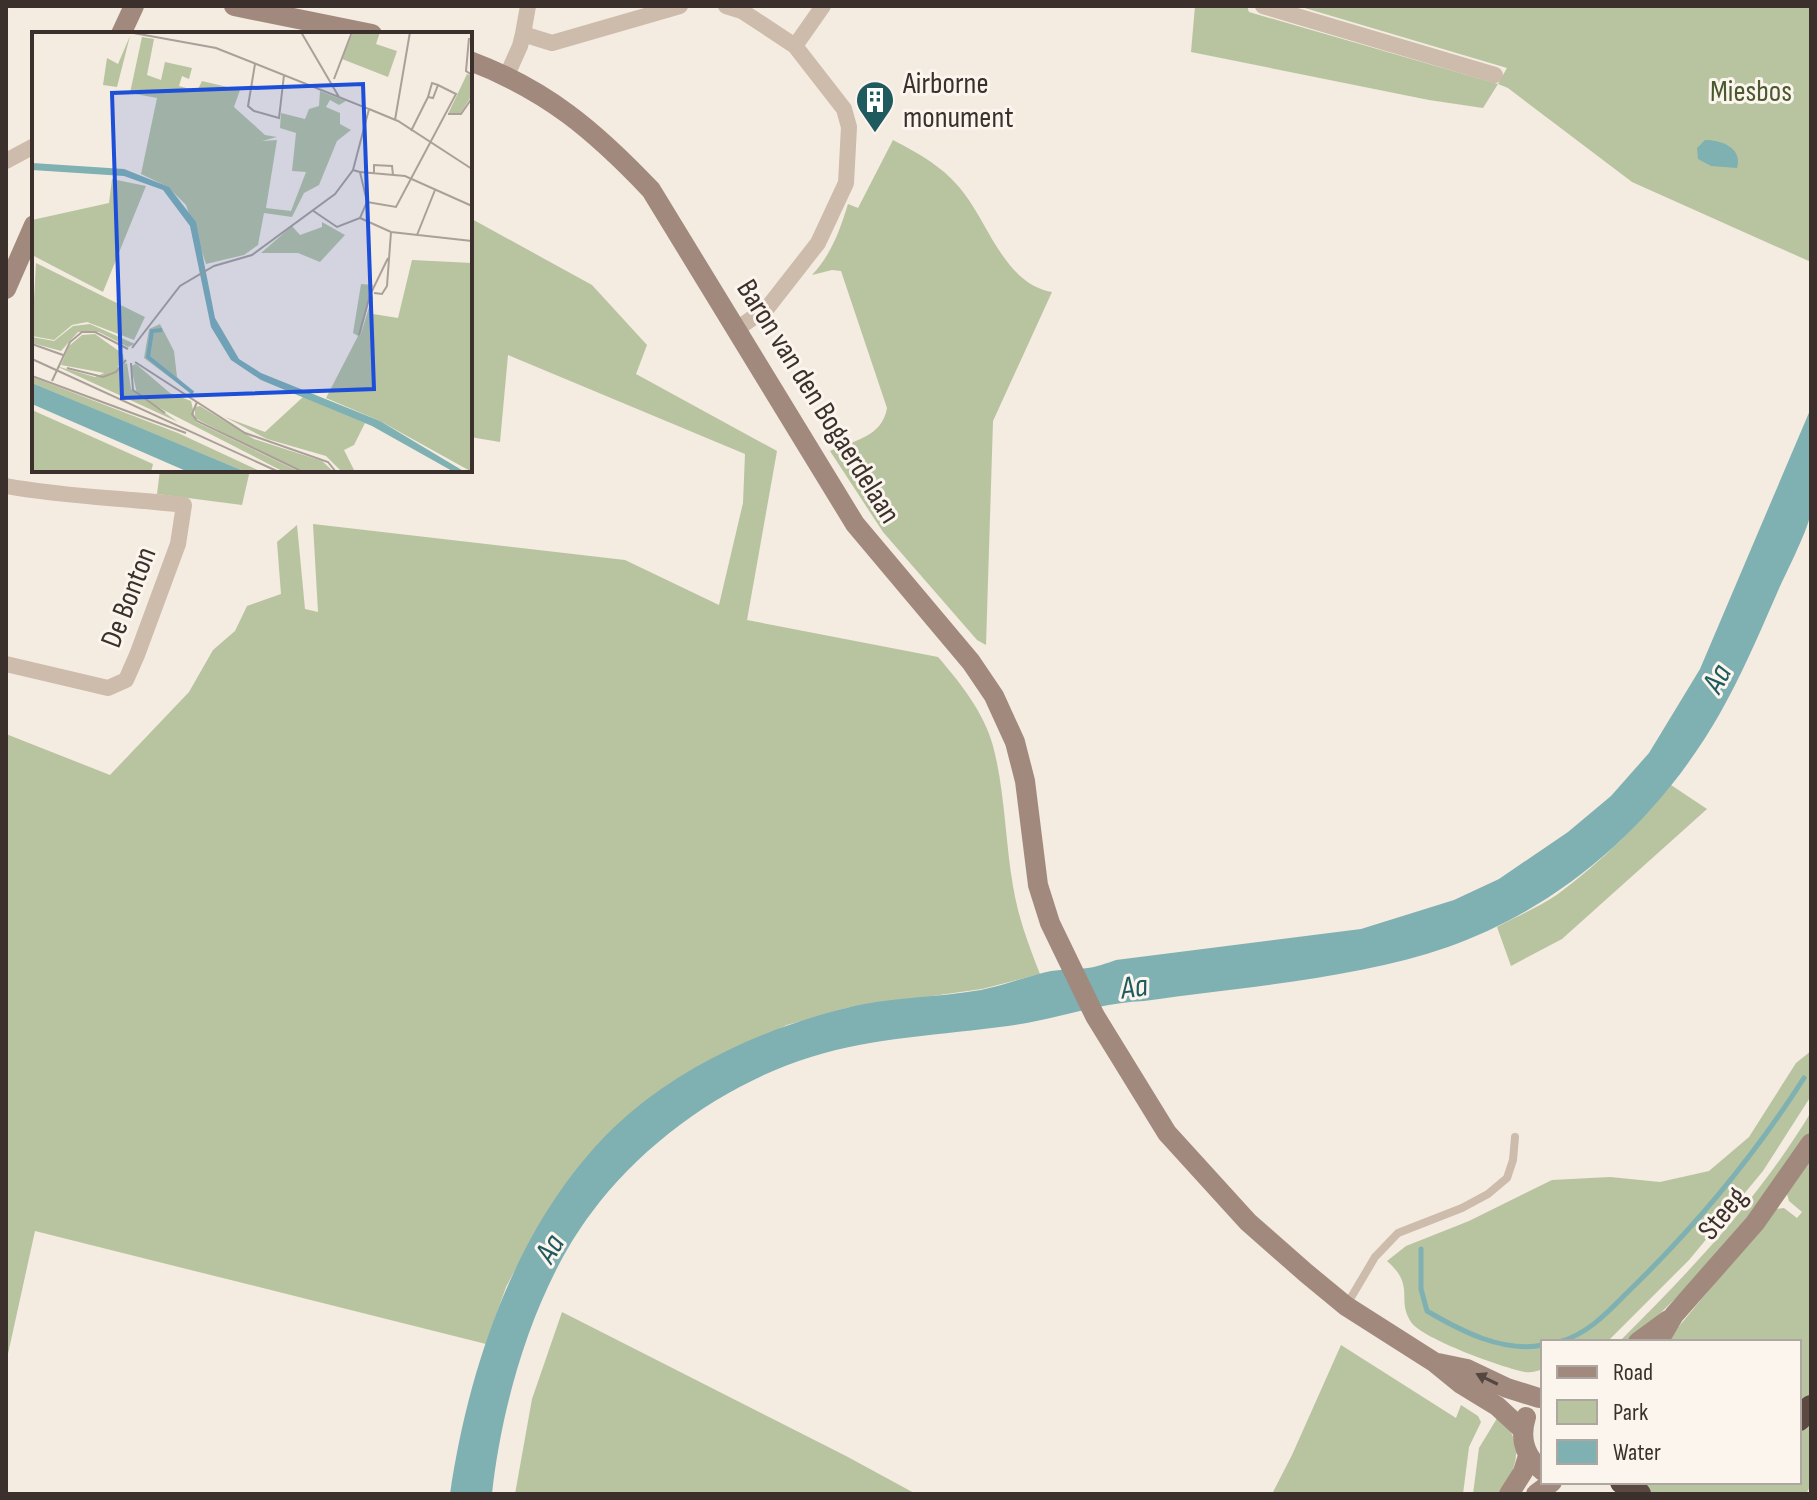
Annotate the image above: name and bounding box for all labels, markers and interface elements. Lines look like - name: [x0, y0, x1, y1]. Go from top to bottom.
- inset map: [32, 32, 472, 472]
- place label: Airborne monument: [902, 66, 1014, 136]
- park label: Miesbos: [1710, 74, 1792, 110]
- building icon: Airborne monument: [854, 79, 896, 134]
- street label: Baron van den Bogaerdelaan: [728, 273, 908, 530]
- street label: De Bonton: [93, 542, 164, 653]
- water label: Aa: [1693, 658, 1741, 701]
- water label: Aa: [1116, 966, 1150, 1009]
- street label: Steeg: [1691, 1180, 1755, 1247]
- water label: Aa: [526, 1227, 574, 1272]
- legend: [1541, 1340, 1801, 1484]
- text: Road: [1613, 1358, 1653, 1387]
- one-way arrow: [1475, 1372, 1498, 1385]
- text: Park: [1613, 1398, 1648, 1427]
- text: Water: [1613, 1438, 1661, 1467]

